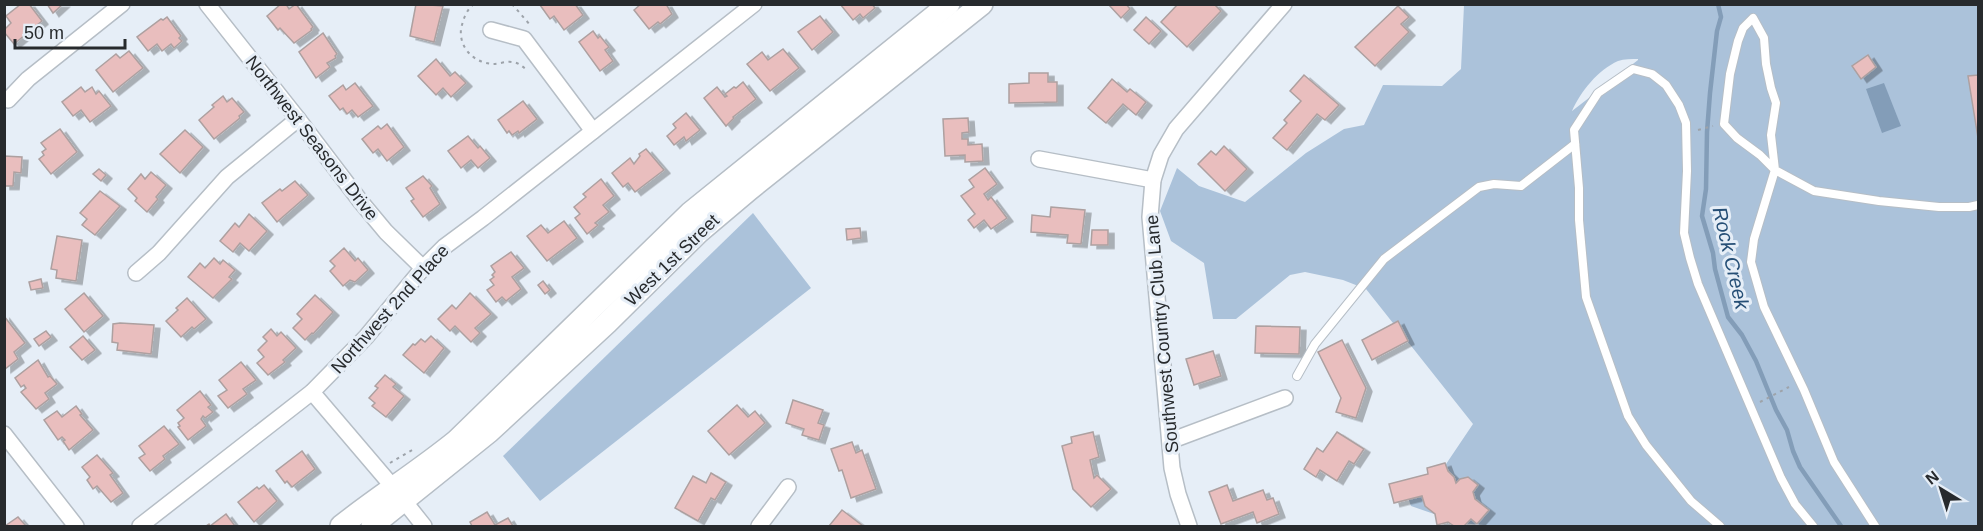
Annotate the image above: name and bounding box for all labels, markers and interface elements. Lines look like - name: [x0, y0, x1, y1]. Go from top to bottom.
- scale bar: [15, 12, 124, 50]
- text: 50 m: [24, 23, 64, 43]
- street label: Northwest Seasons Drive: [242, 52, 382, 224]
- water label: Rock Creek: [1709, 205, 1754, 312]
- street label: West 1st Street: [621, 210, 723, 310]
- street label: Southwest Country Club Lane: [1142, 214, 1182, 454]
- street label: Northwest 2nd Place: [327, 241, 453, 377]
- north arrow: [1911, 459, 1971, 519]
- text: N: [1922, 467, 1942, 488]

